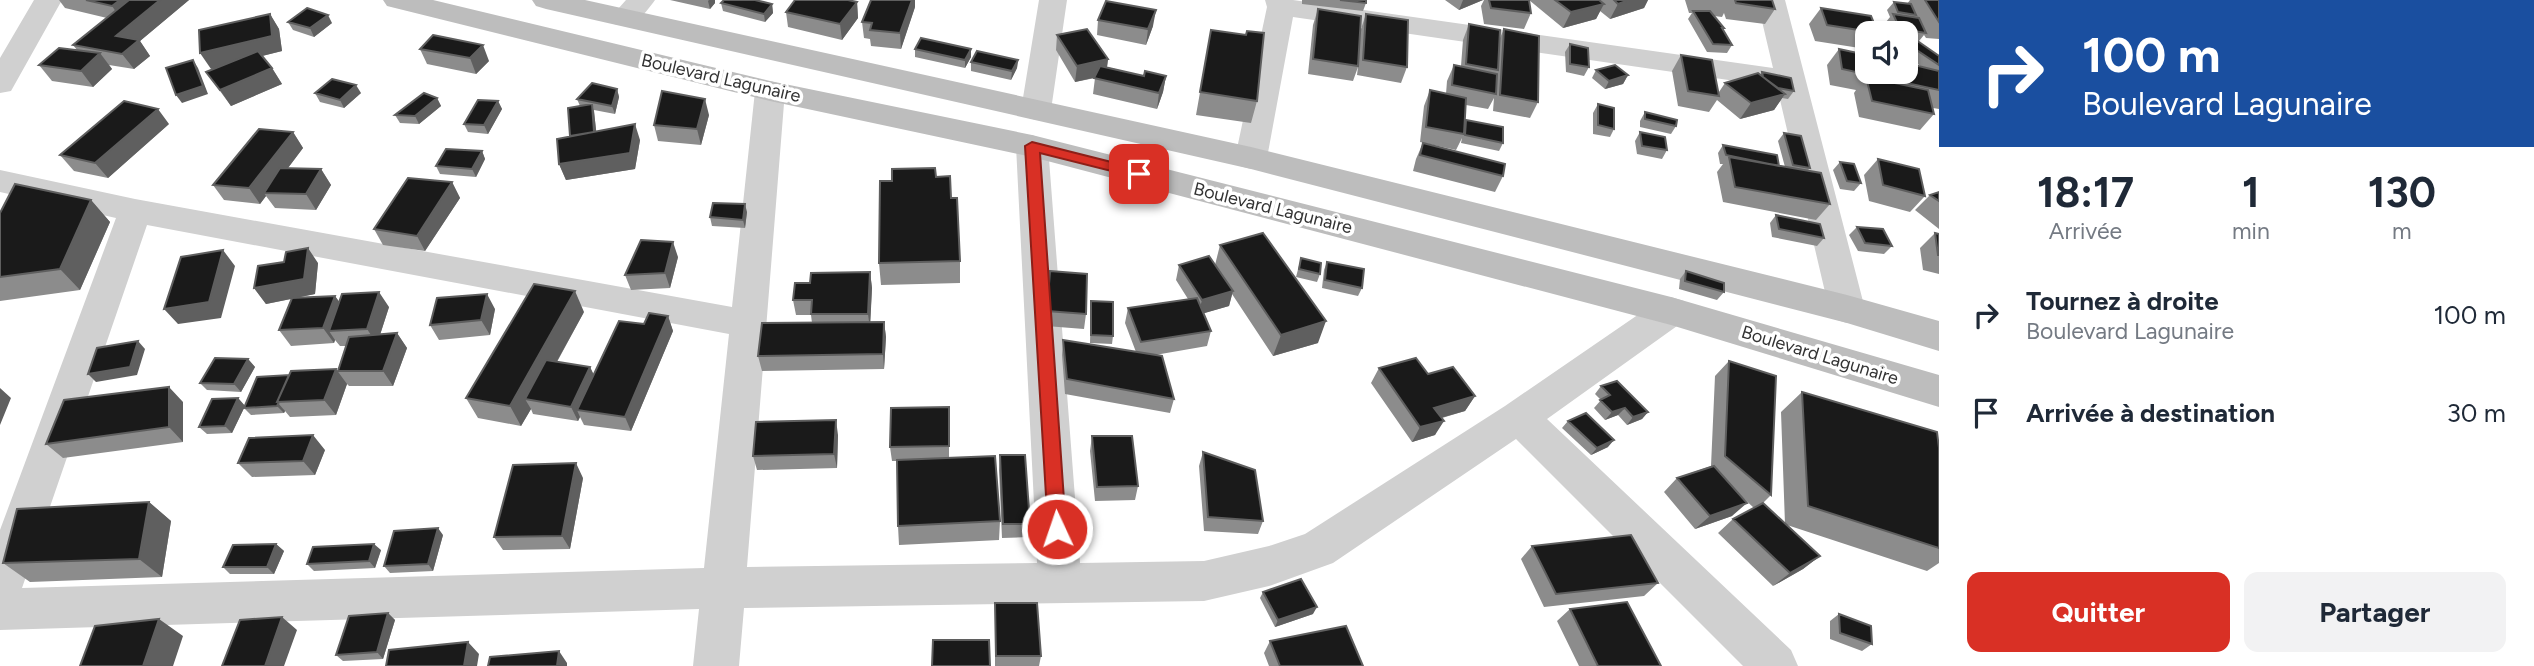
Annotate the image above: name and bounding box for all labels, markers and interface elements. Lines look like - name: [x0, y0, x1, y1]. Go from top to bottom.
- map controls: [1855, 21, 1918, 84]
- button: sound: [1855, 21, 1918, 84]
- text: 100 m: [2082, 25, 2221, 84]
- icon: right: [1967, 28, 2058, 119]
- street label: Boulevard Lagunaire: [639, 49, 803, 107]
- text: Boulevard Lagunaire: [2082, 85, 2372, 123]
- pin: [1109, 144, 1169, 204]
- icon: arrive: [1120, 155, 1158, 193]
- text: 18:17: [2037, 167, 2134, 218]
- text: 1: [2242, 167, 2260, 218]
- text: 130: [2368, 167, 2436, 218]
- street label: Boulevard Lagunaire: [1191, 178, 1355, 238]
- text: Arrivée: [2049, 217, 2122, 245]
- text: min: [2232, 217, 2270, 245]
- text: m: [2392, 217, 2412, 245]
- text: Tournez à droite: [2026, 285, 2219, 317]
- icon: right: [1967, 296, 2005, 334]
- text: 100 m: [2433, 299, 2506, 331]
- text: Boulevard Lagunaire: [2026, 317, 2234, 345]
- street label: Boulevard Lagunaire: [1739, 321, 1901, 389]
- icon: arrive: [1967, 394, 2005, 432]
- text: Arrivée à destination: [2026, 397, 2275, 429]
- text: 30 m: [2447, 397, 2506, 429]
- position arrow: [1020, 492, 1094, 566]
- button: Quitter: [1967, 572, 2230, 652]
- button: Partager: [2244, 572, 2506, 652]

